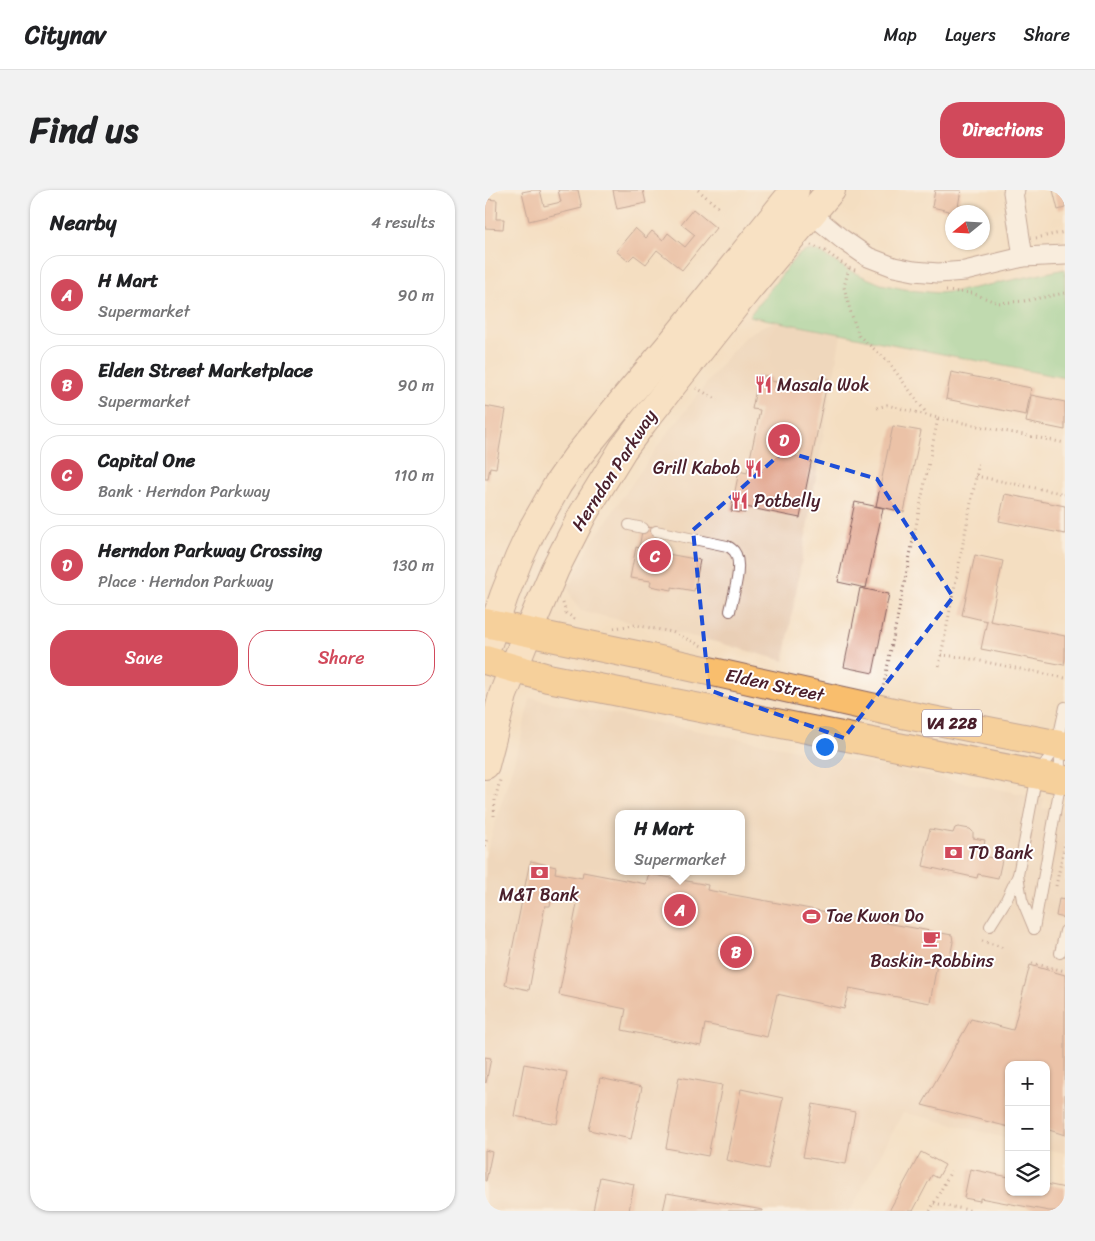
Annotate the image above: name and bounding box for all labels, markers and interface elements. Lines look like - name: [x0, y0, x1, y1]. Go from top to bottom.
- text: Citynav: [25, 14, 106, 56]
- text: Map: [884, 19, 917, 51]
- text: Layers: [945, 19, 996, 51]
- text: Share: [1024, 19, 1070, 51]
- text: Find us: [30, 99, 138, 161]
- button: Directions: [940, 102, 1065, 158]
- text: Nearby: [50, 204, 116, 242]
- north arrow: [945, 205, 990, 250]
- text: 4 results: [371, 208, 435, 237]
- text: H Mart: [98, 264, 158, 297]
- text: A: [62, 281, 72, 310]
- text: 90 m: [398, 281, 434, 310]
- text: Supermarket: [98, 297, 190, 326]
- text: Elden Street Marketplace: [98, 354, 313, 387]
- place label: Masala Wok: [777, 369, 869, 401]
- text: B: [62, 371, 72, 400]
- text: 90 m: [398, 371, 434, 400]
- restaurant icon: Masala Wok: [753, 375, 773, 395]
- text: Supermarket: [98, 387, 190, 416]
- street label: Herndon Parkway: [563, 402, 666, 537]
- pin: D: [768, 421, 800, 459]
- text: Capital One: [98, 444, 195, 477]
- place label: Grill Kabob: [653, 452, 740, 484]
- restaurant icon: Grill Kabob: [744, 458, 764, 478]
- text: C: [62, 461, 72, 490]
- text: 110 m: [394, 461, 434, 490]
- text: Bank · Herndon Parkway: [98, 477, 270, 506]
- place label: Potbelly: [754, 485, 821, 517]
- restaurant icon: Potbelly: [730, 491, 750, 511]
- text: Herndon Parkway Crossing: [98, 534, 322, 567]
- pin: C: [639, 537, 671, 575]
- text: D: [62, 551, 72, 580]
- text: 130 m: [392, 551, 434, 580]
- text: Place · Herndon Parkway: [98, 567, 273, 596]
- button: Save: [50, 630, 238, 686]
- button: Share: [248, 630, 435, 686]
- street label: Elden Street: [723, 659, 828, 711]
- road number: VA 228: [922, 710, 982, 736]
- your location: [812, 734, 838, 760]
- popup: [615, 810, 745, 875]
- text: H Mart: [634, 812, 694, 845]
- place label: TD Bank: [968, 837, 1034, 869]
- bank icon: TD Bank: [944, 843, 964, 863]
- text: Supermarket: [634, 845, 726, 874]
- bank icon: M&T Bank: [529, 862, 549, 882]
- place label: M&T Bank: [499, 879, 580, 911]
- pin: A: [664, 891, 696, 929]
- place label: Tae Kwon Do: [826, 900, 924, 932]
- sports icon: Tae Kwon Do: [802, 906, 822, 926]
- cafe icon: Baskin-Robbins: [922, 928, 942, 948]
- pin: B: [720, 933, 752, 971]
- place label: Baskin-Robbins: [870, 945, 995, 977]
- map controls: [1005, 1061, 1050, 1196]
- button: +: [1005, 1061, 1050, 1106]
- button: −: [1005, 1106, 1050, 1151]
- button: layers: [1005, 1151, 1050, 1196]

